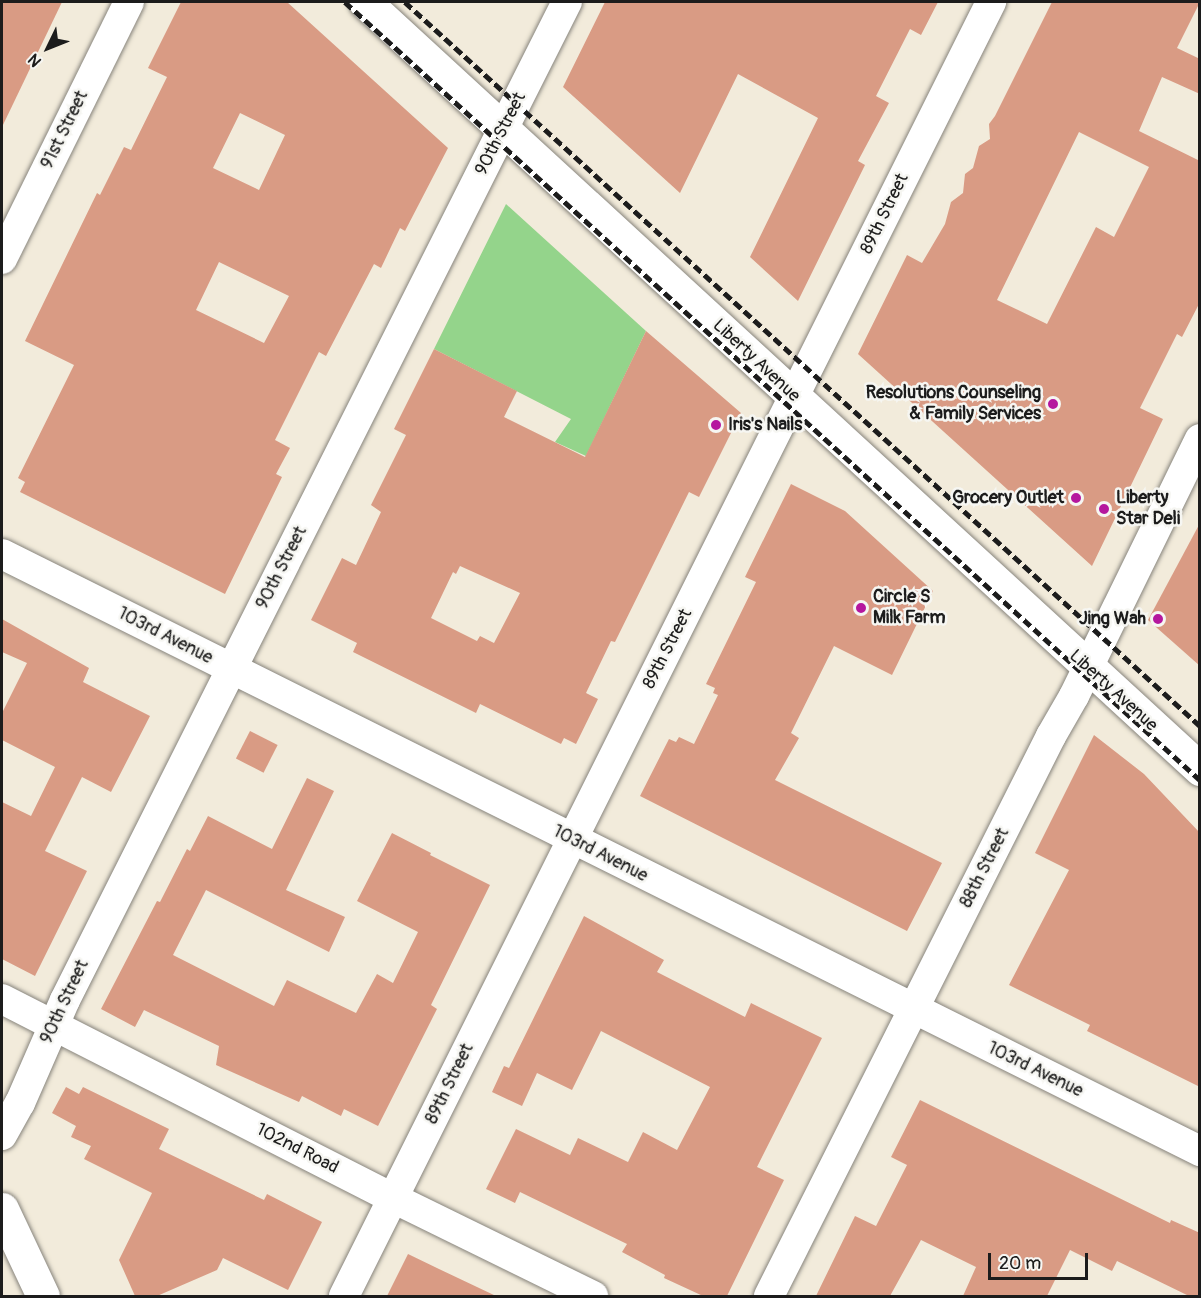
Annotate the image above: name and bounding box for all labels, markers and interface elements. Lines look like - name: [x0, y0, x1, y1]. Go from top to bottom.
- north arrow: [18, 18, 78, 78]
- text: N: [24, 50, 46, 71]
- street label: 91st Street: [37, 87, 93, 173]
- street label: 90th Street: [471, 89, 531, 179]
- street label: 89th Street: [856, 170, 914, 258]
- street label: Liberty Avenue: [708, 315, 804, 407]
- place label: Resolutions Counseling & Family Services: [866, 383, 1041, 426]
- marker: Resolutions Counseling & Family Services: [1046, 397, 1060, 411]
- place label: Iris's Nails: [728, 414, 802, 436]
- marker: Iris's Nails: [709, 418, 723, 432]
- place label: Grocery Outlet: [952, 487, 1064, 509]
- place label: Liberty Star Deli: [1116, 488, 1180, 530]
- marker: Grocery Outlet: [1069, 491, 1083, 505]
- marker: Liberty Star Deli: [1097, 502, 1111, 516]
- street label: 90th Street: [252, 523, 312, 613]
- place label: Circle S Milk Farm: [873, 587, 945, 630]
- marker: Circle S Milk Farm: [854, 601, 868, 615]
- street label: 103rd Avenue: [114, 603, 216, 669]
- street label: 89th Street: [639, 605, 697, 693]
- place label: Jing Wah: [1079, 608, 1146, 630]
- marker: Jing Wah: [1151, 612, 1165, 626]
- street label: Liberty Avenue: [1064, 646, 1162, 736]
- street label: 103rd Avenue: [549, 821, 651, 887]
- street label: 88th Street: [956, 825, 1014, 911]
- street label: 90th Street: [36, 957, 94, 1047]
- street label: 103rd Avenue: [984, 1038, 1086, 1102]
- street label: 89th Street: [421, 1040, 479, 1128]
- street label: 102nd Road: [252, 1119, 342, 1179]
- scale bar: [991, 1241, 1092, 1279]
- text: 20 m: [999, 1252, 1041, 1275]

